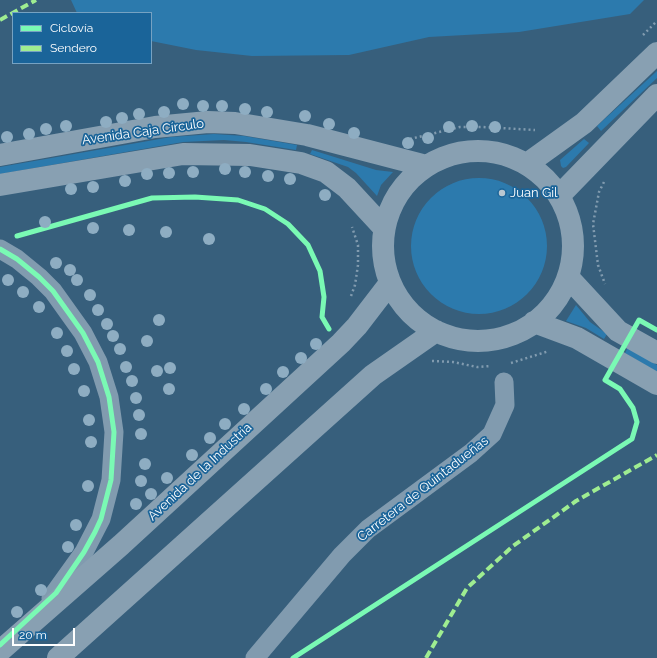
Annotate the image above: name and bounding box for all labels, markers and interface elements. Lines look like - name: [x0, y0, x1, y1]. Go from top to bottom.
- legend: [12, 12, 152, 64]
- text: Ciclovía: [50, 21, 93, 35]
- text: Sendero: [50, 41, 97, 55]
- street label: Avenida Caja Círculo: [81, 116, 205, 148]
- place label: Juan Gil: [510, 185, 558, 201]
- marker: Juan Gil: [497, 188, 507, 198]
- street label: Avenida de la Industria: [145, 420, 255, 524]
- street label: Carretera de Quintadueñas: [354, 433, 492, 545]
- scale bar: [14, 620, 77, 646]
- text: 20 m: [19, 628, 47, 642]

